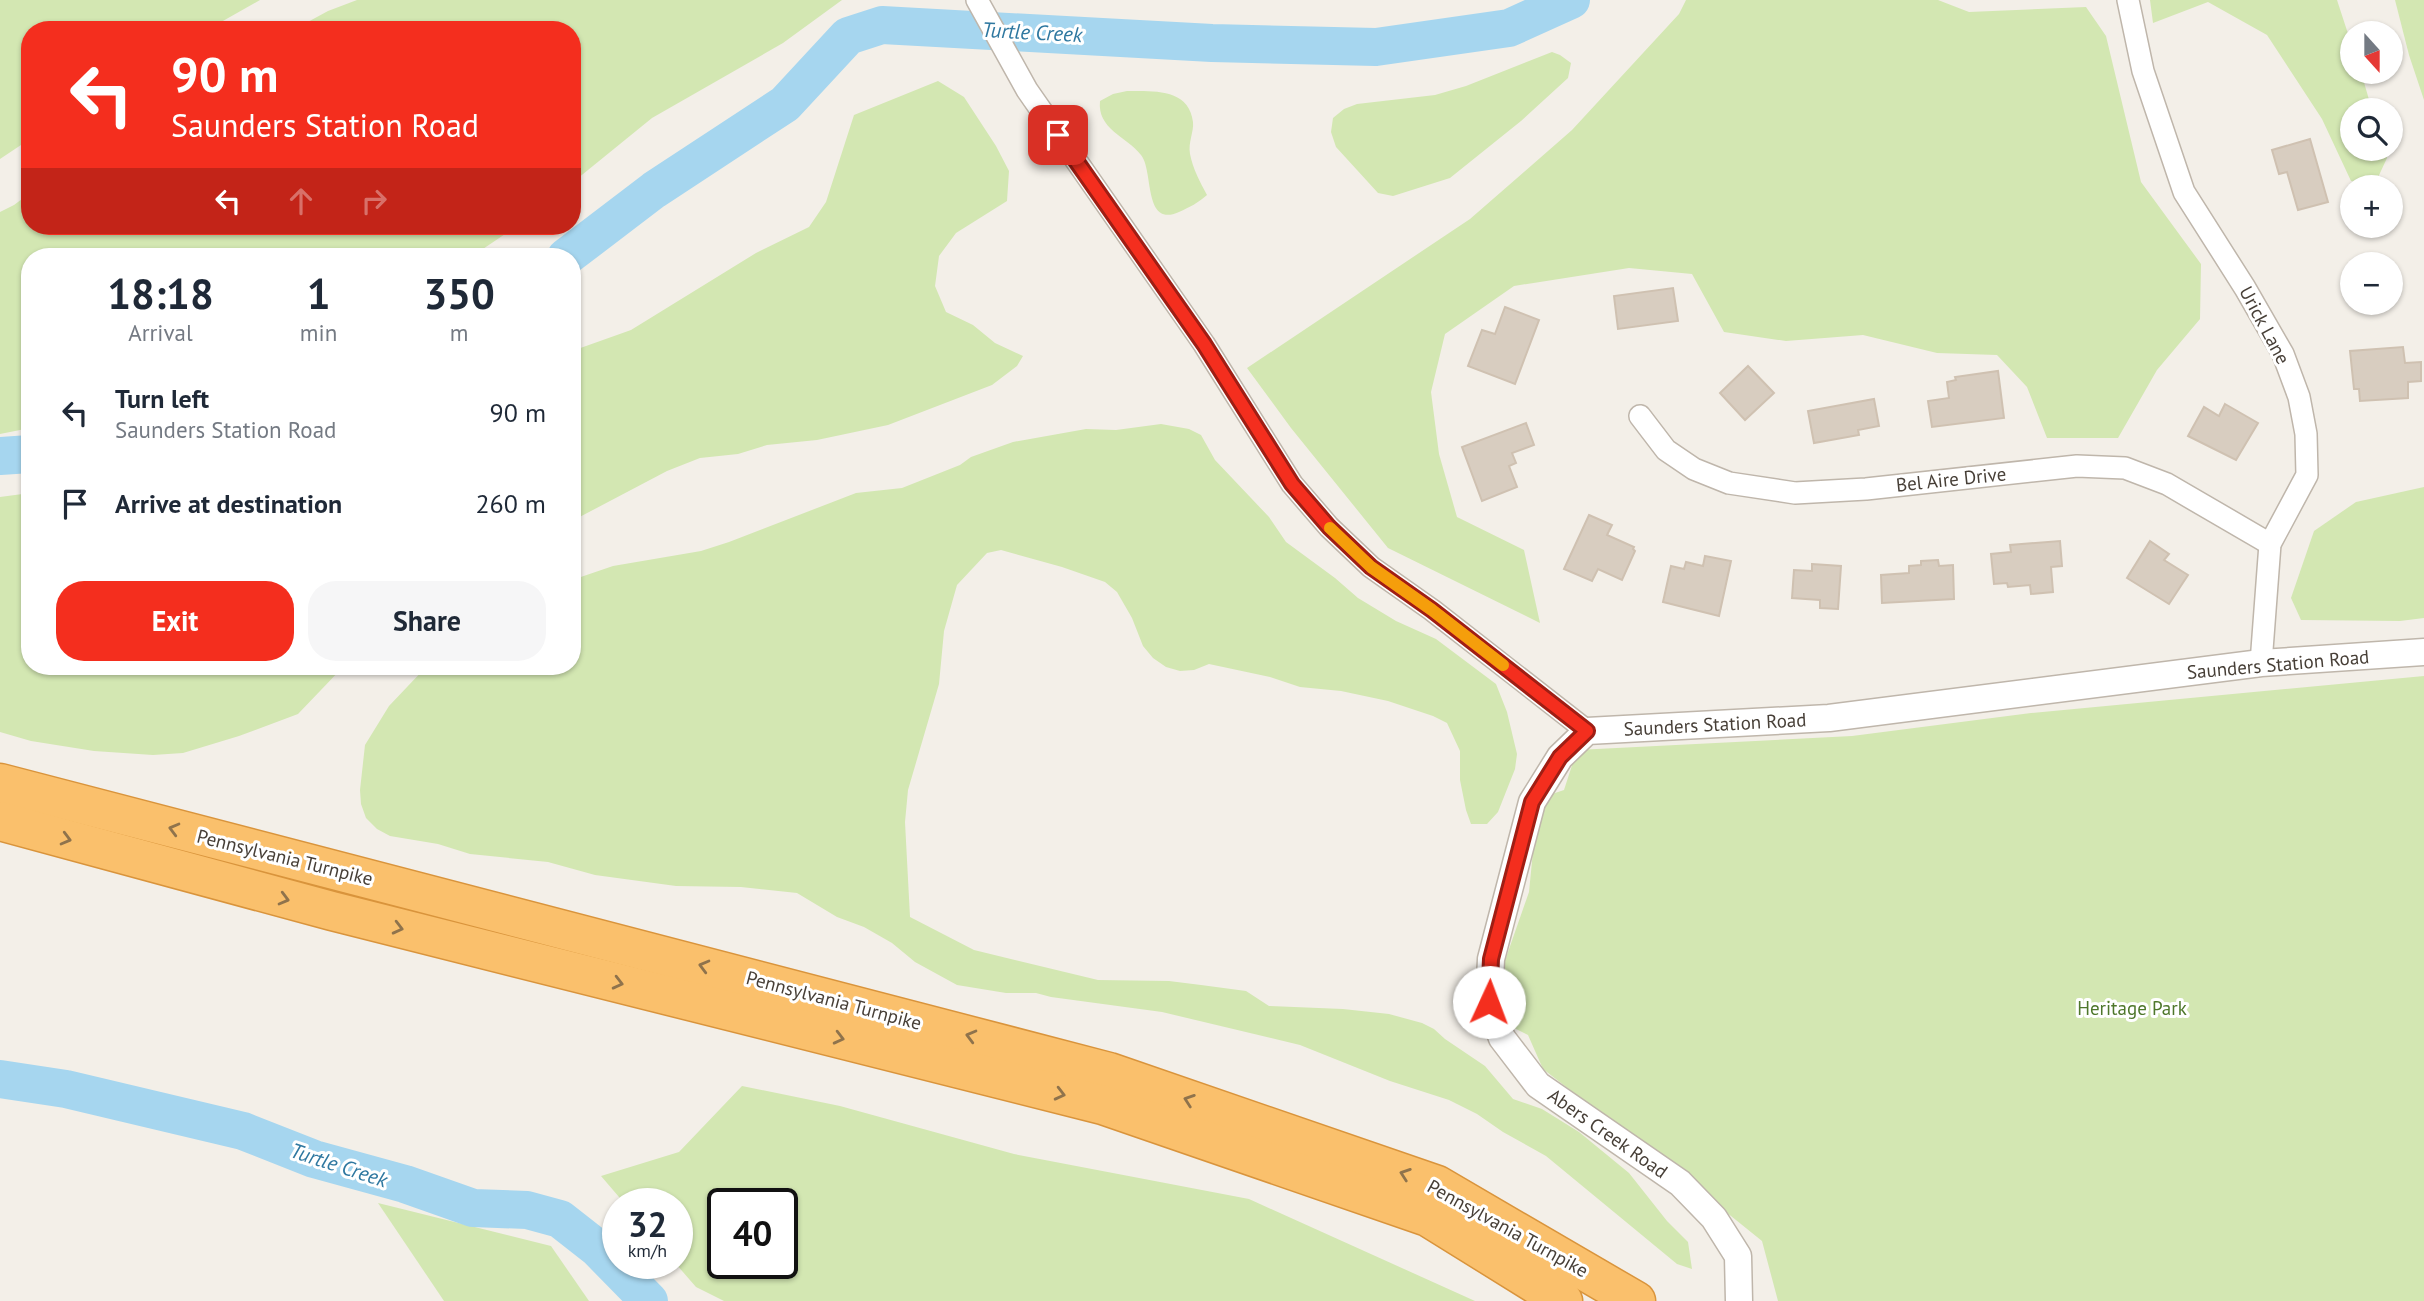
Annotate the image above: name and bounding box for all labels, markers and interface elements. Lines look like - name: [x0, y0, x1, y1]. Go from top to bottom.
- water label: Turtle Creek: [981, 16, 1084, 48]
- north arrow: [2340, 21, 2403, 84]
- map controls: [2340, 21, 2403, 315]
- text: 90 m: [171, 42, 278, 106]
- icon: left: [56, 49, 147, 140]
- button: search: [2340, 98, 2403, 161]
- text: Saunders Station Road: [171, 104, 479, 146]
- pin: [1028, 105, 1088, 165]
- icon: arrive: [1039, 116, 1077, 154]
- button: +: [2340, 175, 2403, 238]
- icon: left: [209, 182, 247, 220]
- icon: ahead: [282, 182, 320, 220]
- icon: right: [355, 182, 393, 220]
- button: −: [2340, 252, 2403, 315]
- text: 18:18: [107, 266, 214, 321]
- text: 1: [307, 266, 330, 321]
- text: 350: [423, 266, 495, 321]
- street label: Urick Lane: [2234, 282, 2296, 368]
- text: Arrival: [128, 318, 193, 347]
- text: min: [300, 318, 337, 347]
- text: m: [450, 318, 468, 347]
- text: Turn left: [115, 382, 209, 415]
- icon: left: [56, 394, 94, 432]
- text: 90 m: [490, 396, 546, 429]
- text: Saunders Station Road: [115, 415, 336, 444]
- street label: Bel Aire Drive: [1895, 461, 2007, 497]
- icon: arrive: [56, 485, 94, 523]
- text: Arrive at destination: [115, 487, 342, 520]
- text: 260 m: [475, 487, 546, 520]
- button: Exit: [56, 581, 294, 661]
- button: Share: [308, 581, 546, 661]
- street label: Saunders Station Road: [2186, 644, 2370, 684]
- street label: Saunders Station Road: [1623, 707, 1807, 741]
- one-way arrow: [169, 823, 181, 837]
- street label: Pennsylvania Turnpike: [195, 824, 375, 890]
- one-way arrow: [60, 831, 72, 845]
- one-way arrow: [278, 890, 290, 905]
- one-way arrow: [392, 920, 404, 934]
- one-way arrow: [698, 960, 710, 974]
- street label: Pennsylvania Turnpike: [744, 965, 924, 1035]
- position arrow: [1452, 965, 1526, 1039]
- one-way arrow: [612, 975, 624, 989]
- park label: Heritage Park: [2077, 996, 2187, 1020]
- one-way arrow: [833, 1030, 845, 1045]
- one-way arrow: [965, 1030, 977, 1044]
- street label: Abers Creek Road: [1544, 1083, 1672, 1183]
- one-way arrow: [1054, 1086, 1066, 1100]
- one-way arrow: [1184, 1094, 1196, 1108]
- water label: Turtle Creek: [287, 1137, 392, 1194]
- one-way arrow: [1399, 1168, 1411, 1182]
- street label: Pennsylvania Turnpike: [1423, 1174, 1593, 1282]
- speed limit sign: 40: [707, 1188, 798, 1279]
- text: 32: [628, 1201, 667, 1247]
- text: km/h: [628, 1239, 667, 1262]

